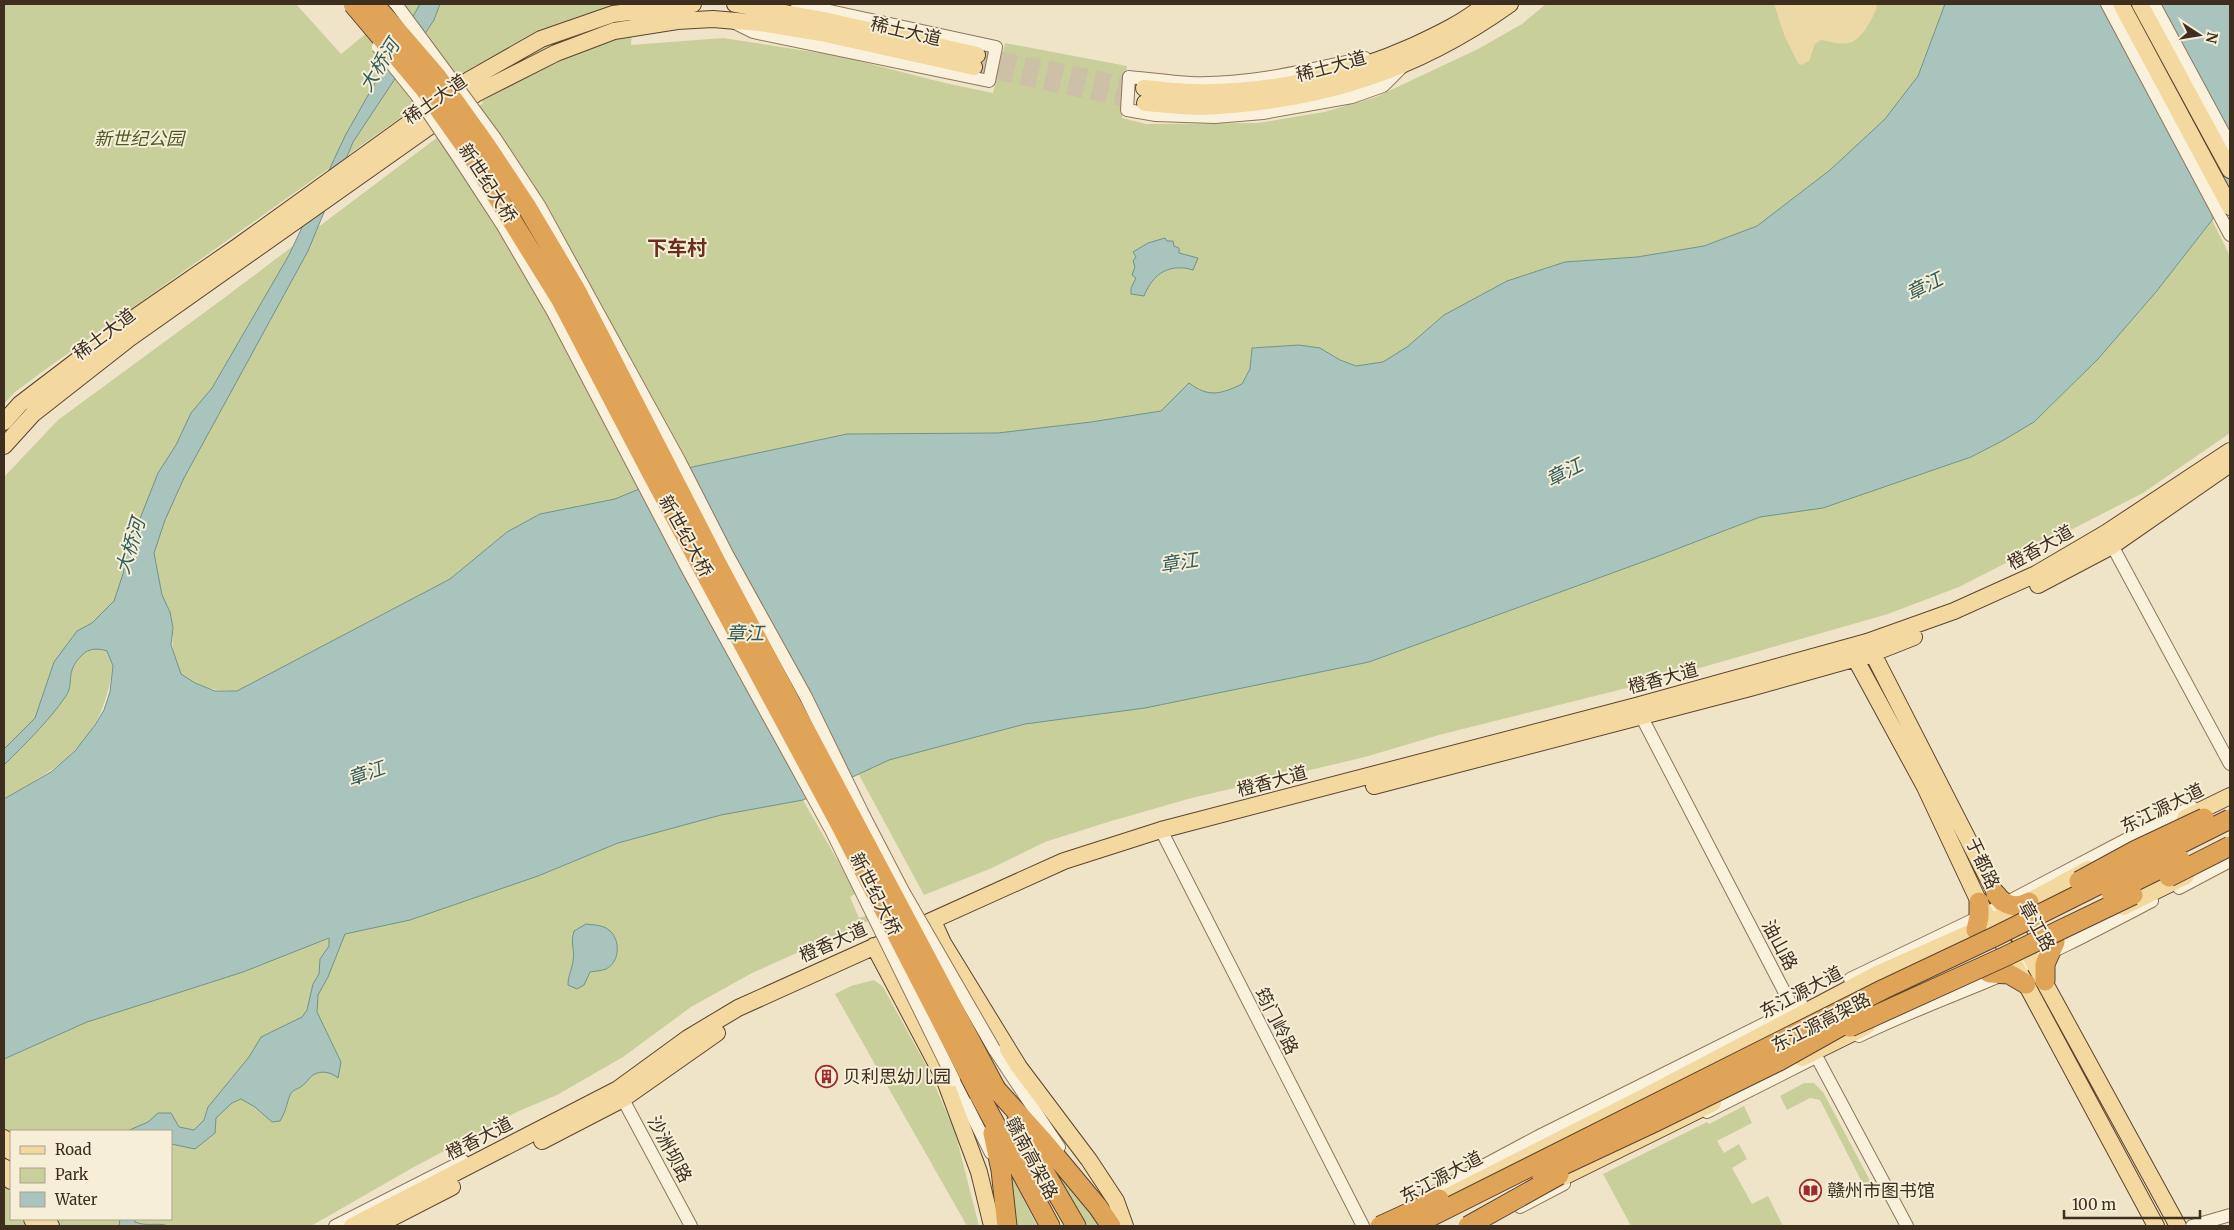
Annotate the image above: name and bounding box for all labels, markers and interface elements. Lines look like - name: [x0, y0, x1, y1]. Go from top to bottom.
- north arrow: [2174, 10, 2224, 60]
- street label: 稀土大道: [868, 12, 944, 50]
- text: N: [2202, 30, 2222, 45]
- water label: 大桥河: [354, 31, 406, 96]
- street label: 稀土大道: [1293, 46, 1369, 86]
- street label: 稀土大道: [399, 69, 471, 129]
- park label: 新世纪公园: [94, 127, 187, 150]
- street label: 新世纪大桥: [454, 139, 522, 227]
- district label: 下车村: [647, 235, 707, 260]
- water label: 章江: [1902, 266, 1948, 305]
- street label: 稀土大道: [68, 303, 140, 365]
- water label: 章江: [1542, 452, 1588, 491]
- street label: 新世纪大桥: [654, 491, 718, 581]
- water label: 大桥河: [110, 511, 151, 577]
- street label: 橙香大道: [2003, 519, 2077, 575]
- water label: 章江: [1158, 547, 1202, 577]
- water label: 章江: [726, 621, 766, 645]
- street label: 橙香大道: [1625, 658, 1701, 698]
- water label: 章江: [344, 755, 390, 791]
- street label: 橙香大道: [1234, 761, 1310, 801]
- street label: 东江源大道: [2117, 778, 2207, 838]
- street label: 于都路: [1961, 834, 2005, 892]
- street label: 新世纪大桥: [845, 849, 907, 939]
- street label: 章江路: [2014, 897, 2060, 955]
- street label: 油山路: [1757, 916, 1803, 974]
- street label: 橙香大道: [795, 917, 871, 967]
- street label: 东江源大道: [1756, 961, 1846, 1023]
- street label: 筠门岭路: [1250, 984, 1304, 1058]
- street label: 东江源高架路: [1768, 987, 1874, 1057]
- building icon: 贝利思幼儿园: [815, 1064, 839, 1088]
- place label: 贝利思幼儿园: [843, 1065, 951, 1088]
- street label: 橙香大道: [442, 1111, 516, 1165]
- street label: 沙洲坝路: [643, 1112, 697, 1186]
- street label: 赣南高架路: [1001, 1113, 1063, 1203]
- legend: [10, 1130, 172, 1220]
- text: Road: [55, 1140, 91, 1159]
- street label: 东江源大道: [1396, 1146, 1486, 1208]
- text: Park: [55, 1165, 89, 1184]
- library icon: 赣州市图书馆: [1799, 1178, 1823, 1202]
- place label: 赣州市图书馆: [1827, 1179, 1935, 1202]
- scale bar: [2064, 1188, 2200, 1220]
- text: Water: [54, 1190, 98, 1209]
- text: 100 m: [2072, 1195, 2116, 1214]

